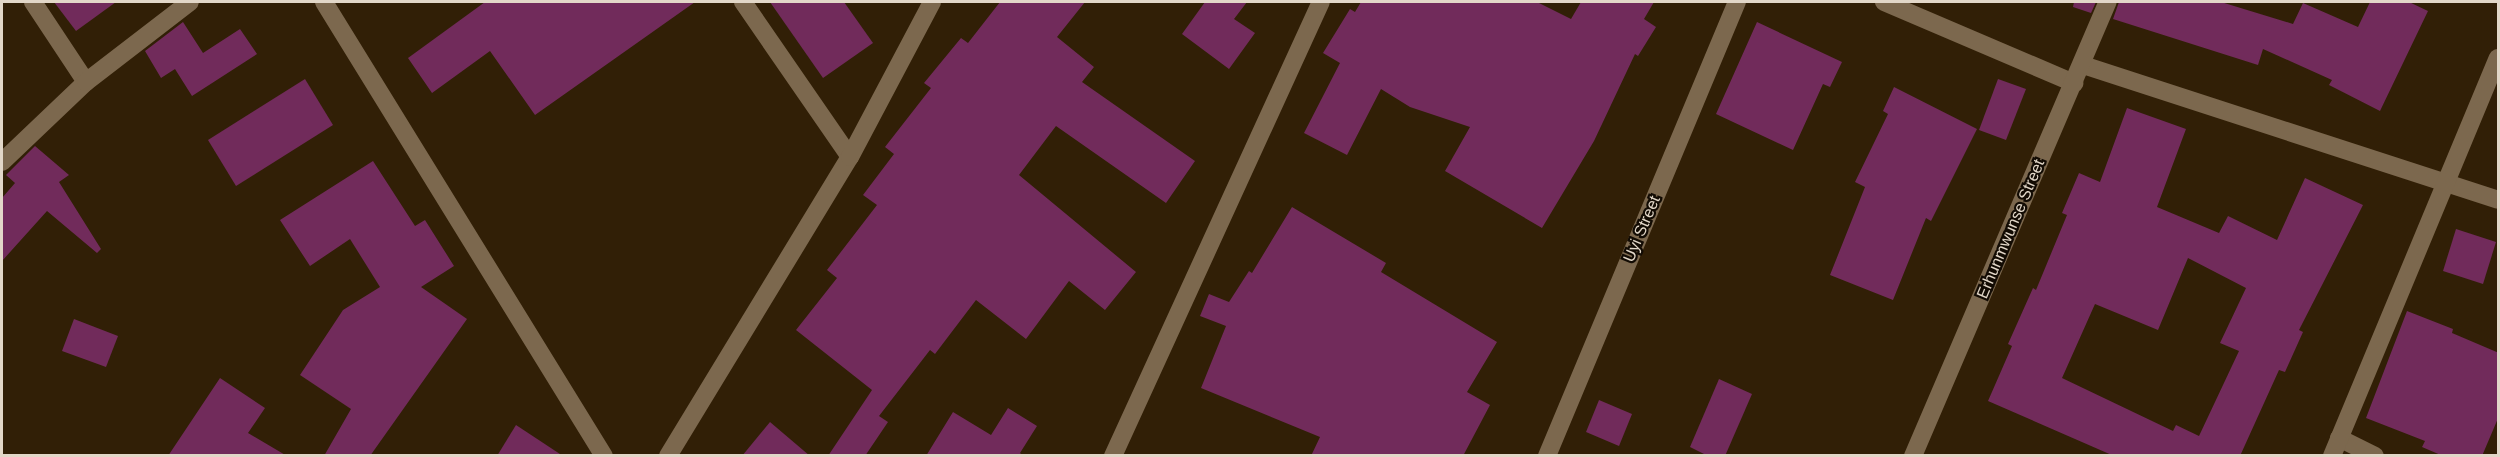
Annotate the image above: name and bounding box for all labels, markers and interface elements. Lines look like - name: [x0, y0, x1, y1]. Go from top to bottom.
- street label: Erhunmwunse Street: [1973, 156, 2049, 302]
- street label: Uyi Street: [1619, 193, 1665, 265]

